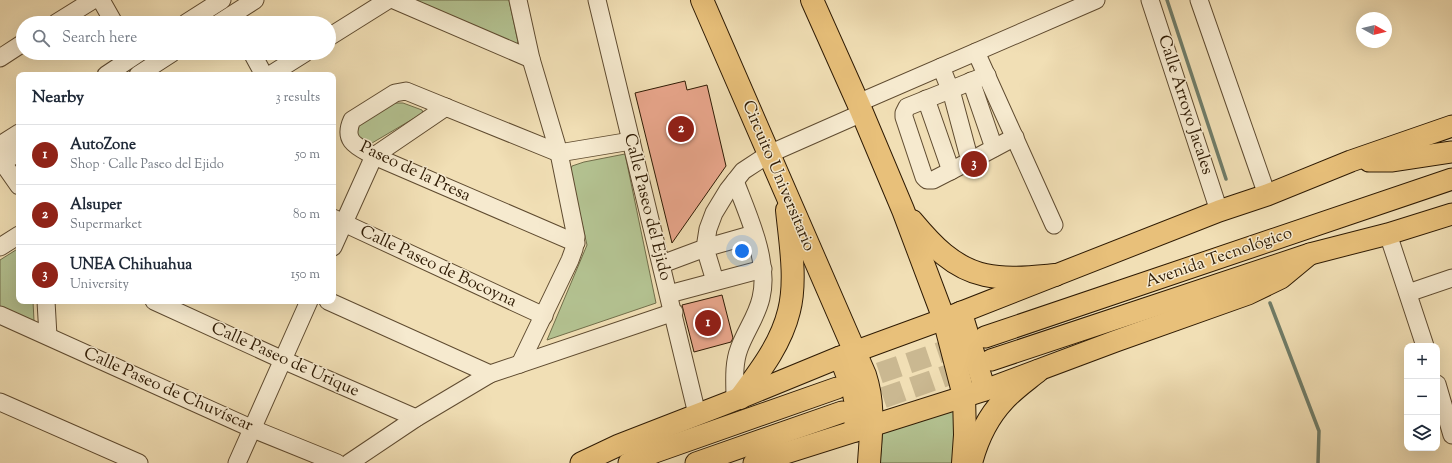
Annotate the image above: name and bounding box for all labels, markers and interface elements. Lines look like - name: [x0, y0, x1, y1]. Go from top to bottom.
- north arrow: [1356, 12, 1392, 48]
- search box: [16, 16, 336, 60]
- icon: search: [30, 27, 52, 49]
- text: Search here: [62, 28, 137, 49]
- street label: Calle Arroyo Jacales: [1151, 32, 1219, 178]
- text: Nearby: [32, 86, 84, 110]
- text: 3 results: [275, 89, 320, 107]
- street label: Circuito Universitario: [735, 97, 821, 255]
- pin: 2: [668, 114, 694, 144]
- street label: Calle Paseo del Ejido: [617, 131, 677, 283]
- text: AutoZone: [70, 135, 136, 156]
- street label: Paseo de la Presa: [356, 136, 475, 208]
- text: 1: [43, 146, 47, 164]
- text: 50 m: [295, 146, 320, 164]
- pin: 3: [961, 149, 987, 179]
- text: Shop · Calle Paseo del Ejido: [70, 156, 224, 174]
- text: Alsuper: [70, 195, 122, 216]
- text: 2: [42, 206, 48, 224]
- text: 80 m: [293, 206, 320, 224]
- text: Supermarket: [70, 216, 142, 234]
- street label: Calle Paseo de Bocoyna: [356, 220, 521, 314]
- street label: Avenida Tecnológico: [1142, 222, 1296, 294]
- your location: [732, 241, 752, 261]
- text: UNEA Chihuahua: [70, 255, 192, 276]
- text: 3: [42, 266, 48, 284]
- text: 150 m: [291, 266, 320, 284]
- text: University: [70, 276, 129, 294]
- pin: 1: [695, 308, 721, 338]
- street label: Calle Paseo de Urique: [207, 317, 363, 404]
- street label: Calle Paseo de Chuvíscar: [79, 342, 257, 438]
- map controls: [1404, 343, 1440, 451]
- button: +: [1404, 343, 1440, 379]
- button: −: [1404, 379, 1440, 415]
- button: layers: [1404, 415, 1440, 451]

